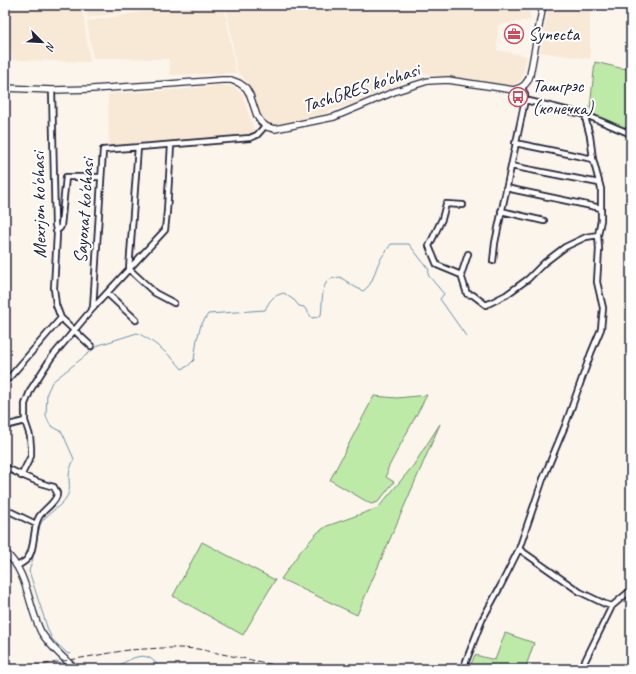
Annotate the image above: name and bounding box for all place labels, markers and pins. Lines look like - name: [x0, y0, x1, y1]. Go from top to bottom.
- place label: Synecta: [528, 22, 581, 46]
- office icon: Synecta: [503, 23, 525, 45]
- place label: Ташгрэс (конечка): [532, 74, 595, 120]
- bus stop icon: Ташгрэс (конечка): [507, 86, 529, 108]

